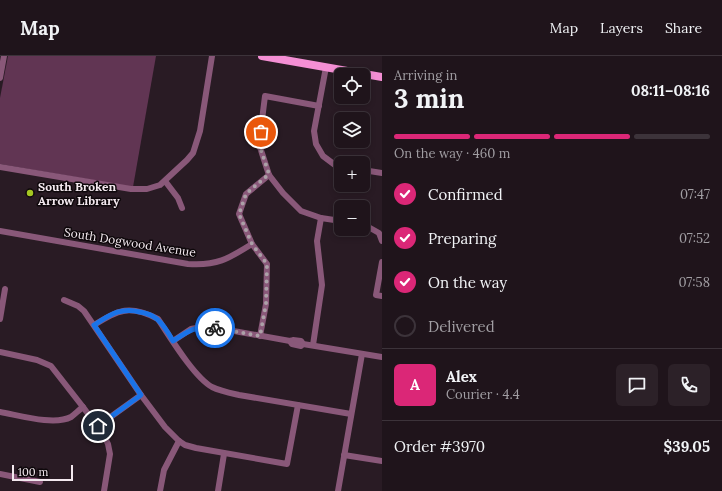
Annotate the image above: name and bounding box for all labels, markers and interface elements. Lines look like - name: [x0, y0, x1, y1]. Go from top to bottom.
- text: Map: [20, 16, 60, 40]
- text: Map: [550, 19, 578, 37]
- text: Layers: [600, 19, 643, 37]
- text: Share: [665, 19, 702, 37]
- text: Arriving in: [394, 67, 457, 84]
- map controls: [334, 68, 370, 236]
- button: locate: [334, 68, 370, 104]
- text: 08:11–08:16: [631, 81, 710, 100]
- text: 3 min: [394, 82, 464, 115]
- button: layers: [334, 112, 370, 148]
- pin: [244, 115, 278, 149]
- icon: bag: [250, 121, 272, 143]
- text: On the way · 460 m: [394, 145, 510, 162]
- button: +: [334, 156, 370, 192]
- place label: South Broken Arrow Library: [38, 179, 120, 208]
- icon: check: [394, 183, 416, 205]
- text: Confirmed: [428, 185, 503, 204]
- text: 07:47: [680, 186, 710, 203]
- marker: South Broken Arrow Library: [25, 188, 35, 198]
- button: −: [334, 200, 370, 236]
- street label: South Dogwood Avenue: [63, 224, 197, 260]
- icon: check: [394, 227, 416, 249]
- text: Preparing: [428, 229, 496, 248]
- text: 07:52: [679, 230, 710, 247]
- icon: check: [394, 271, 416, 293]
- text: On the way: [428, 273, 507, 292]
- text: 07:58: [679, 274, 710, 291]
- courier: [195, 308, 235, 348]
- icon: bike: [204, 317, 226, 339]
- text: Delivered: [428, 317, 495, 336]
- button: chat: [616, 364, 658, 406]
- button: phone: [668, 364, 710, 406]
- text: Alex: [446, 367, 477, 386]
- text: A: [410, 375, 420, 394]
- text: Courier · 4.4: [446, 386, 520, 403]
- pin: [81, 409, 115, 443]
- icon: home: [87, 415, 109, 437]
- text: Order #3970: [394, 437, 485, 456]
- text: $39.05: [663, 437, 710, 456]
- scale bar: [12, 463, 73, 482]
- text: 100 m: [18, 465, 48, 479]

